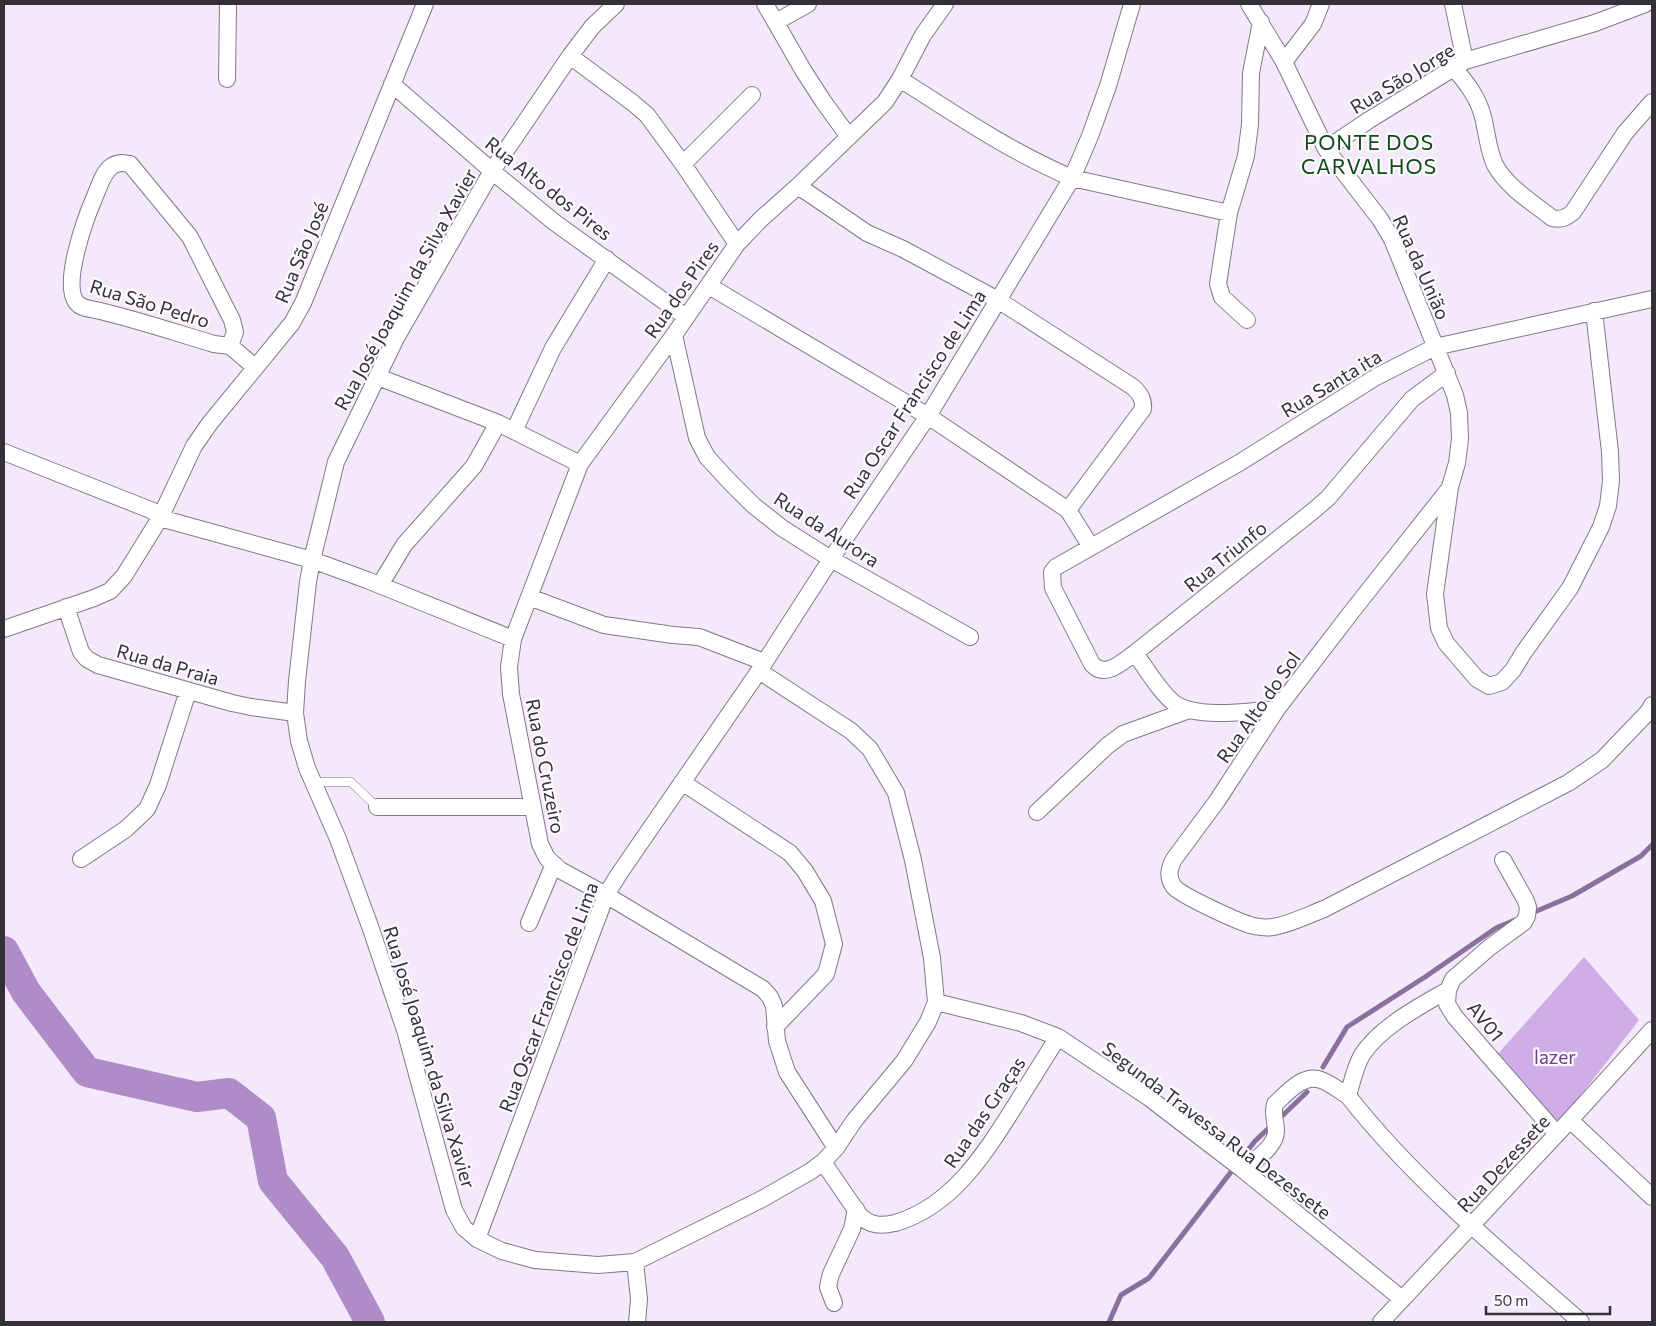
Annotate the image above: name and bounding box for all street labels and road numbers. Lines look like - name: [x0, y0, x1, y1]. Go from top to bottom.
- street label: Rua São Jorge: [1346, 38, 1458, 118]
- street label: Rua Alto dos Pires: [481, 131, 617, 245]
- street label: Rua José Joaquim da Silva Xavier: [329, 164, 481, 414]
- street label: Rua São José: [269, 198, 333, 306]
- street label: Rua da União: [1389, 211, 1455, 323]
- street label: Rua dos Pires: [639, 236, 723, 342]
- street label: Rua São Pedro: [87, 274, 213, 332]
- street label: Rua Oscar Francisco de Lima: [838, 285, 990, 503]
- street label: Rua Santa ita: [1277, 344, 1385, 422]
- street label: Rua da Aurora: [770, 486, 884, 572]
- street label: Rua Triunfo: [1179, 516, 1271, 596]
- street label: Rua da Praia: [114, 638, 222, 690]
- street label: Rua Alto do Sol: [1211, 647, 1305, 767]
- street label: Rua do Cruzeiro: [522, 697, 570, 835]
- street label: Rua Oscar Francisco de Lima: [493, 879, 603, 1115]
- street label: Rua José Joaquim da Silva Xavier: [379, 923, 481, 1191]
- street label: AV01: [1463, 996, 1509, 1046]
- street label: Segunda Travessa Rua Dezessete: [1098, 1036, 1336, 1224]
- street label: Rua das Graças: [938, 1052, 1030, 1172]
- street label: Rua Dezessete: [1452, 1109, 1554, 1217]

